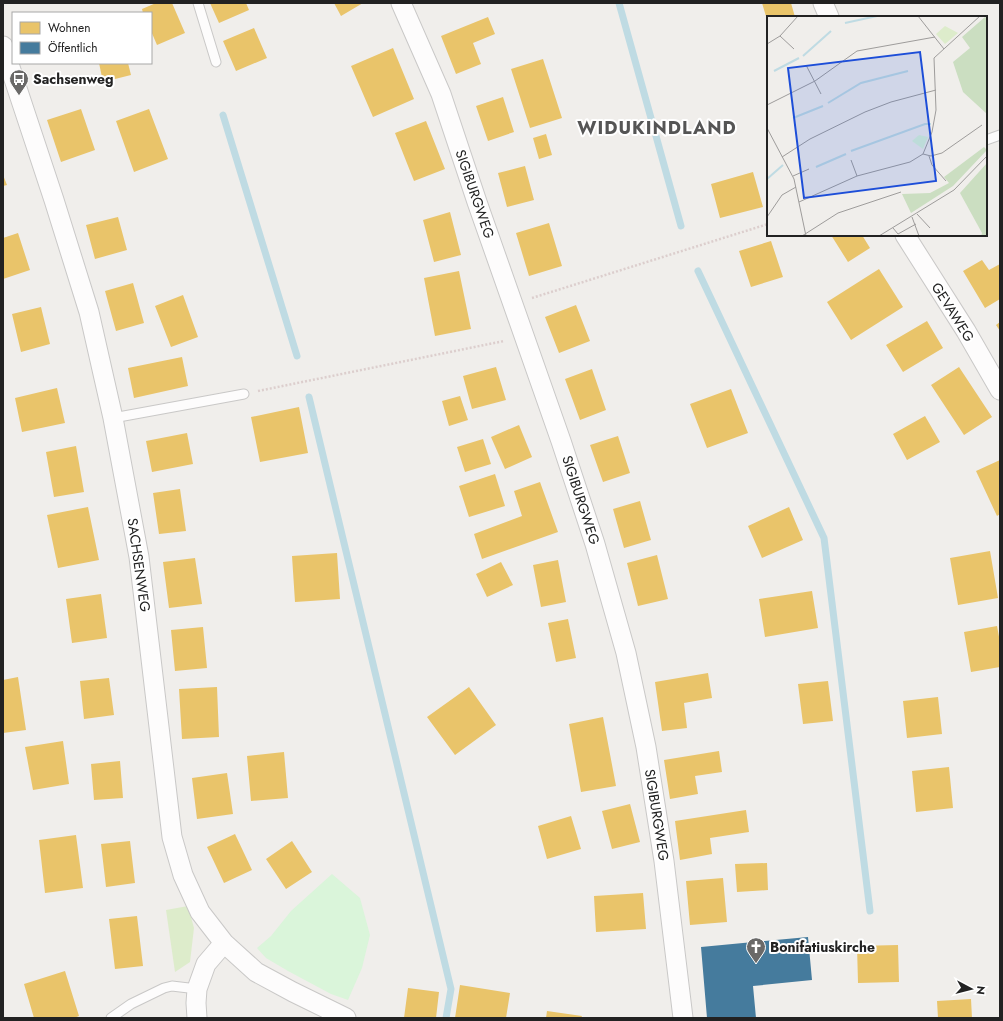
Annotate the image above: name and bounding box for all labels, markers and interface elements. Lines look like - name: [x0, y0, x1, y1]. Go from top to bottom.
- legend: [12, 12, 152, 64]
- inset map: [767, 16, 987, 236]
- text: Wohnen: [48, 19, 91, 37]
- text: Öffentlich: [48, 39, 98, 57]
- bus stop icon: Sachsenweg: [8, 68, 30, 96]
- place label: Sachsenweg: [33, 69, 114, 89]
- district label: WIDUKINDLAND: [577, 115, 737, 141]
- street label: SIGIBURGWEG: [450, 147, 500, 241]
- street label: GEVAWEG: [927, 278, 979, 346]
- street label: SIGIBURGWEG: [557, 453, 605, 547]
- street label: SACHSENWEG: [123, 517, 156, 613]
- street label: SIGIBURGWEG: [640, 768, 674, 862]
- church icon: Bonifatiuskirche: [745, 936, 767, 964]
- place label: Bonifatiuskirche: [770, 937, 875, 957]
- north arrow: [951, 969, 991, 1009]
- text: N: [972, 985, 989, 996]

